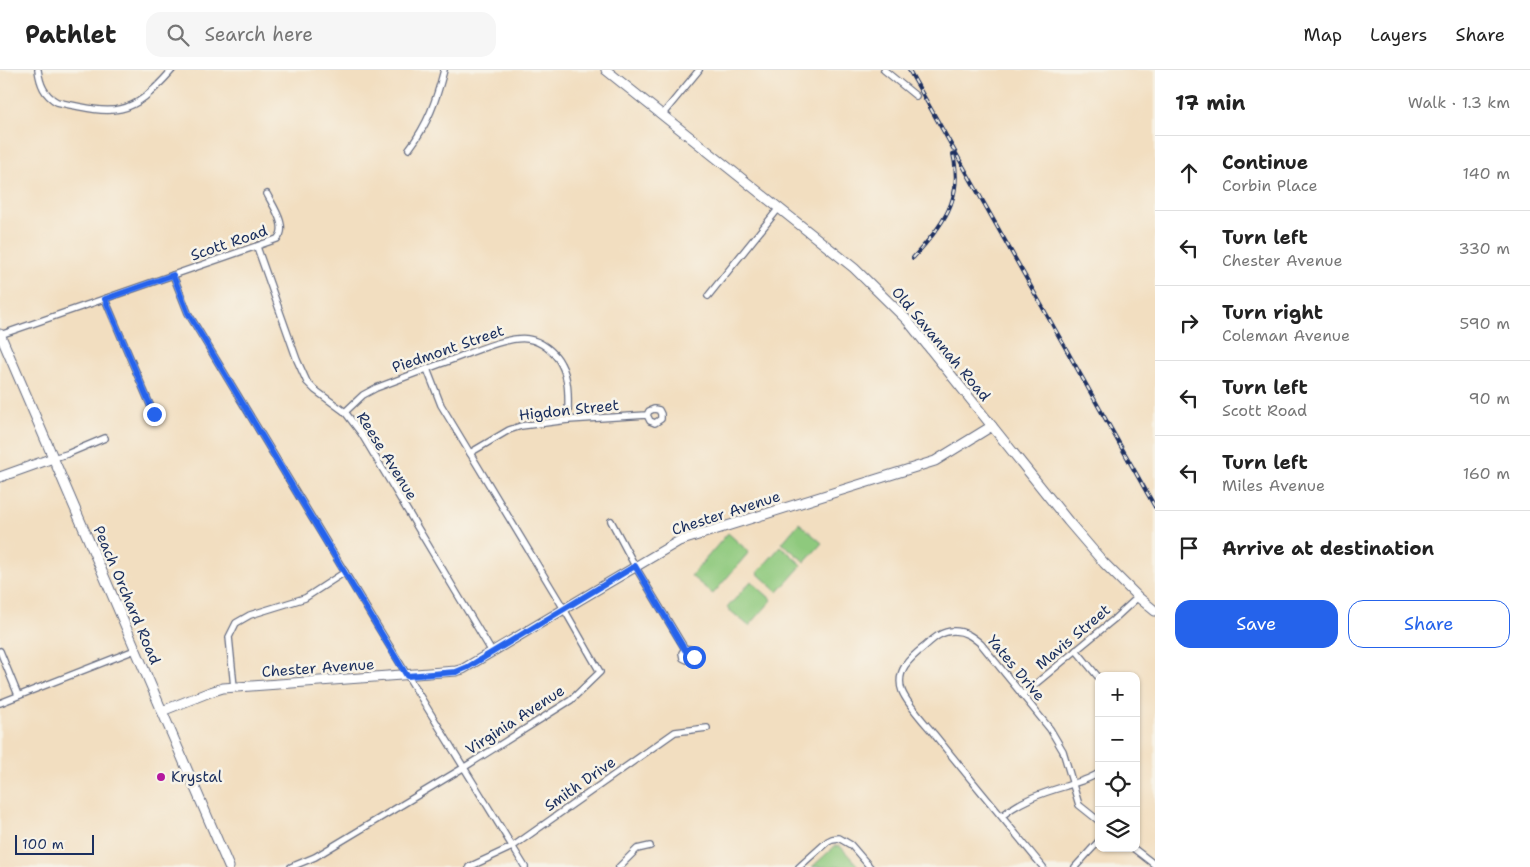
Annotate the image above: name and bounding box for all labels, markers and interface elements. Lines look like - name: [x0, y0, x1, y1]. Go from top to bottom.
- search box: [146, 12, 496, 57]
- text: Pathlet: [25, 19, 116, 51]
- icon: search: [164, 21, 192, 49]
- text: Search here: [204, 22, 313, 47]
- text: Map: [1304, 23, 1342, 47]
- text: Layers: [1370, 23, 1427, 47]
- text: Share: [1455, 23, 1505, 47]
- text: 17 min: [1175, 89, 1246, 117]
- text: Walk · 1.3 km: [1408, 92, 1510, 113]
- text: Continue: [1222, 150, 1308, 175]
- icon: ahead: [1175, 159, 1203, 187]
- text: 140 m: [1463, 163, 1510, 184]
- text: Corbin Place: [1222, 175, 1318, 196]
- street label: Scott Road: [188, 220, 271, 265]
- text: Turn left: [1222, 225, 1308, 250]
- icon: left: [1175, 234, 1203, 262]
- text: 330 m: [1458, 238, 1510, 259]
- text: Chester Avenue: [1222, 250, 1343, 271]
- street label: Old Savannah Road: [887, 283, 995, 406]
- text: Turn right: [1222, 300, 1323, 325]
- icon: right: [1175, 309, 1203, 337]
- text: 590 m: [1460, 313, 1510, 334]
- street label: Piedmont Street: [389, 320, 507, 378]
- text: Coleman Avenue: [1222, 325, 1350, 346]
- text: Turn left: [1222, 375, 1308, 400]
- icon: left: [1175, 384, 1203, 412]
- text: 90 m: [1469, 388, 1510, 409]
- street label: Higdon Street: [518, 395, 620, 425]
- text: Scott Road: [1222, 400, 1307, 421]
- route end: [143, 403, 166, 426]
- street label: Reese Avenue: [352, 408, 422, 504]
- text: Turn left: [1222, 450, 1308, 475]
- icon: left: [1175, 459, 1203, 487]
- text: 160 m: [1463, 463, 1510, 484]
- text: Miles Avenue: [1222, 475, 1325, 496]
- street label: Chester Avenue: [669, 486, 783, 540]
- street label: Peach Orchard Road: [89, 523, 165, 668]
- icon: arrive: [1175, 534, 1203, 562]
- text: Arrive at destination: [1222, 536, 1434, 561]
- street label: Mavis Street: [1031, 600, 1115, 674]
- button: Save: [1175, 600, 1338, 648]
- button: Share: [1348, 600, 1510, 648]
- street label: Yates Drive: [983, 631, 1049, 705]
- route start: [683, 646, 706, 669]
- street label: Chester Avenue: [261, 654, 375, 682]
- map controls: [1095, 672, 1140, 852]
- button: +: [1095, 672, 1140, 717]
- street label: Virginia Avenue: [462, 681, 568, 759]
- button: −: [1095, 717, 1140, 762]
- street label: Smith Drive: [540, 752, 620, 816]
- button: locate: [1095, 762, 1140, 807]
- place label: Krystal: [171, 767, 223, 787]
- marker: Krystal: [155, 771, 167, 783]
- button: layers: [1095, 807, 1140, 852]
- scale bar: [15, 832, 94, 855]
- text: 100 m: [22, 835, 64, 853]

